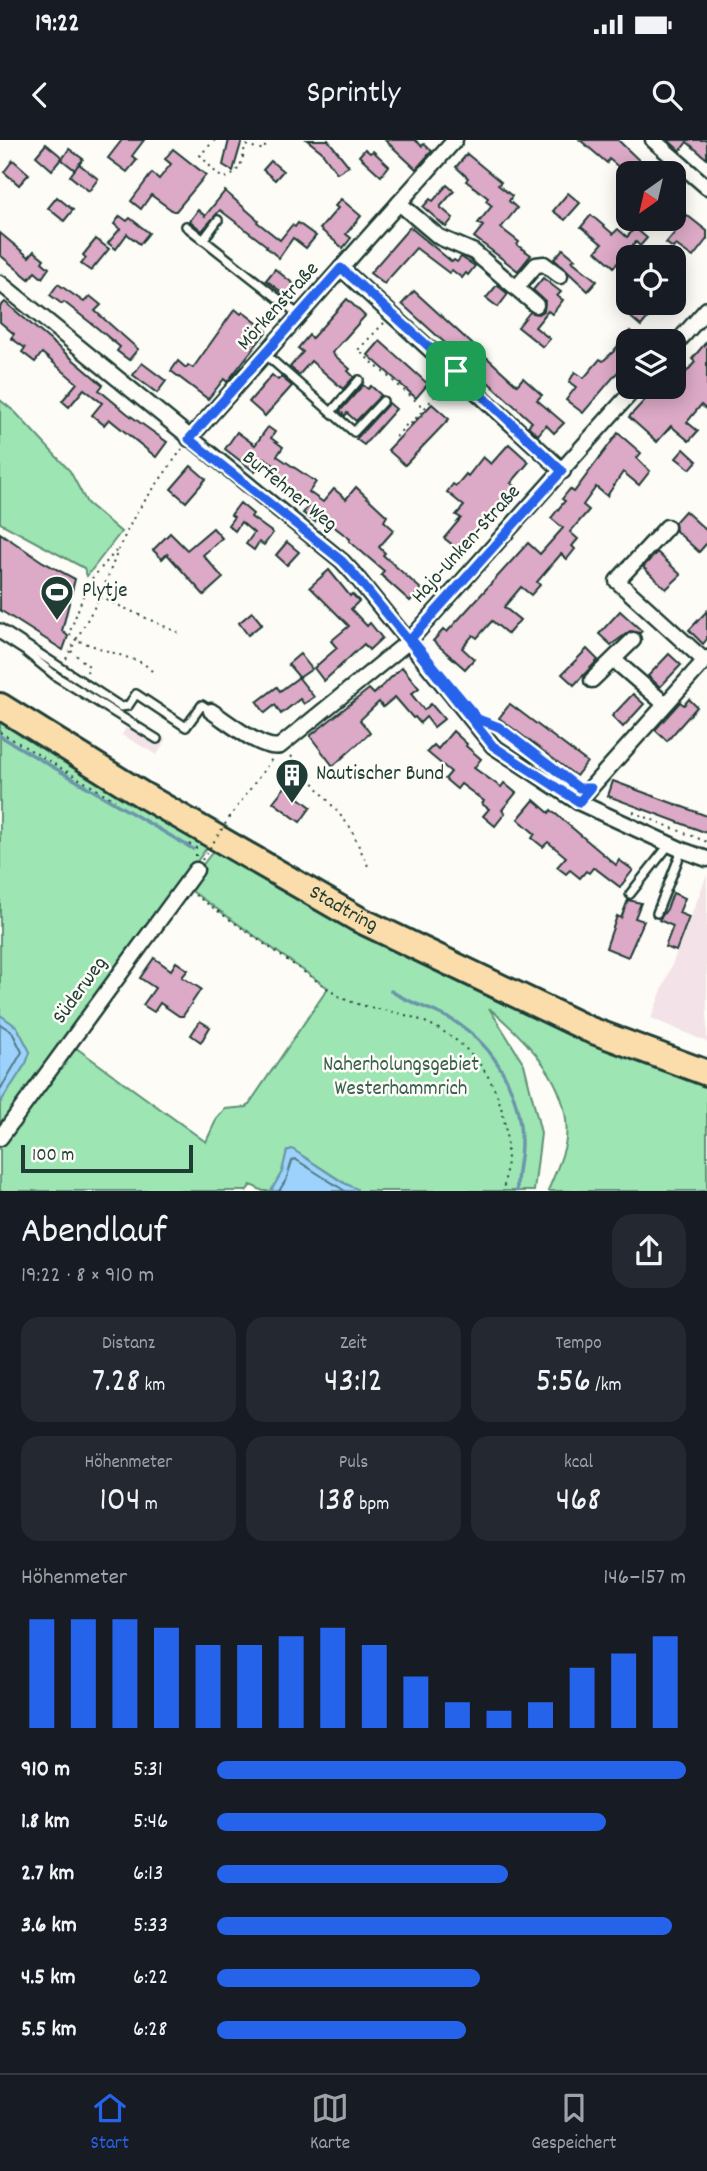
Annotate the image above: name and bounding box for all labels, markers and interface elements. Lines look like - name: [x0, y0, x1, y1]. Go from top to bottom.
- text: 19:22: [35, 6, 80, 43]
- text: Sprintly: [307, 72, 400, 118]
- icon: back: [21, 76, 59, 114]
- icon: search: [648, 76, 686, 114]
- north arrow: [616, 161, 686, 231]
- map controls: [616, 161, 686, 399]
- button: locate: [616, 245, 686, 315]
- street label: Mörkenstraße: [231, 256, 327, 358]
- button: layers: [616, 329, 686, 399]
- pin: [426, 341, 486, 401]
- icon: arrive: [437, 352, 475, 390]
- street label: Burfehner Weg: [235, 444, 343, 540]
- street label: Hajo-Unken-Straße: [405, 479, 529, 611]
- sports icon: Plytje: [38, 573, 76, 622]
- place label: Plytje: [82, 577, 128, 607]
- building icon: Nautischer Bund: [273, 756, 311, 805]
- place label: Nautischer Bund: [316, 760, 444, 790]
- street label: Stadtring: [303, 878, 382, 941]
- street label: Süderweg: [46, 951, 116, 1031]
- park label: Naherholungsgebiet Westerhammrich: [323, 1051, 479, 1105]
- scale bar: [21, 1142, 192, 1174]
- text: 100 m: [32, 1143, 74, 1170]
- text: Abendlauf: [21, 1206, 167, 1261]
- button: share: [612, 1214, 686, 1288]
- text: 19:22 · 8 × 910 m: [21, 1260, 154, 1293]
- text: Distanz: [102, 1331, 155, 1358]
- text: Zeit: [340, 1331, 367, 1358]
- text: Tempo: [555, 1331, 602, 1358]
- text: 7.28: [92, 1358, 140, 1408]
- text: 43:12: [324, 1358, 383, 1408]
- text: 5:56: [536, 1358, 591, 1408]
- text: km: [140, 1373, 165, 1400]
- text: /km: [591, 1373, 621, 1400]
- text: Höhenmeter: [85, 1450, 172, 1477]
- text: Puls: [339, 1450, 368, 1477]
- text: kcal: [564, 1450, 593, 1477]
- text: 104: [99, 1477, 140, 1527]
- text: 138: [318, 1477, 355, 1527]
- text: 468: [556, 1477, 601, 1527]
- text: m: [140, 1492, 158, 1519]
- text: bpm: [355, 1492, 389, 1519]
- text: Höhenmeter: [21, 1562, 127, 1595]
- text: 146–157 m: [603, 1562, 686, 1595]
- text: 910 m: [21, 1754, 70, 1787]
- text: 5:31: [133, 1754, 163, 1787]
- text: 1.8 km: [21, 1806, 70, 1839]
- text: 5:46: [133, 1806, 168, 1839]
- text: 2.7 km: [21, 1858, 74, 1891]
- text: 6:13: [133, 1858, 163, 1891]
- text: 3.6 km: [21, 1910, 77, 1943]
- text: 5:33: [133, 1910, 168, 1943]
- text: 4.5 km: [21, 1962, 76, 1995]
- text: 6:22: [133, 1962, 168, 1995]
- text: 5.5 km: [21, 2014, 77, 2047]
- text: 6:28: [133, 2014, 167, 2047]
- tab: Start: [91, 2089, 129, 2158]
- tab: Karte: [310, 2089, 350, 2158]
- tab: Gespeichert: [531, 2089, 616, 2158]

